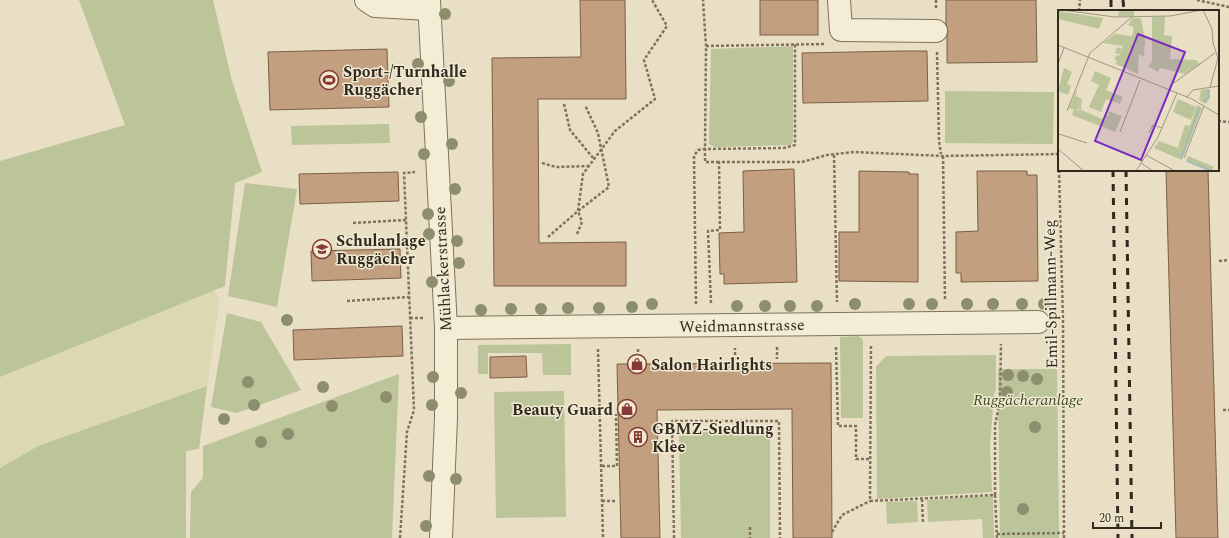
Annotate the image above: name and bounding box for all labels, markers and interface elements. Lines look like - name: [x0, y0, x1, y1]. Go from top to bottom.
- inset map: [1058, 10, 1219, 171]
- place label: Sport-/Turnhalle Ruggächer: [343, 60, 467, 102]
- sports icon: Sport-/Turnhalle Ruggächer: [318, 69, 340, 91]
- street label: Mühlackerstrasse: [428, 206, 458, 332]
- street label: Emil-Spillmann-Weg: [1038, 219, 1064, 369]
- place label: Schulanlage Ruggächer: [336, 229, 426, 271]
- school or university icon: Schulanlage Ruggächer: [311, 238, 333, 260]
- street label: Weidmannstrasse: [679, 313, 805, 339]
- shop icon: Salon Hairlights: [626, 353, 648, 375]
- place label: Salon Hairlights: [651, 353, 772, 377]
- park label: Ruggächeranlage: [973, 388, 1083, 412]
- place label: Beauty Guard: [512, 398, 613, 422]
- shop icon: Beauty Guard: [616, 398, 638, 420]
- place label: GBMZ-Siedlung Klee: [652, 417, 774, 459]
- building icon: GBMZ-Siedlung Klee: [627, 426, 649, 448]
- scale bar: [1093, 504, 1161, 530]
- text: 20 m: [1099, 509, 1124, 528]

